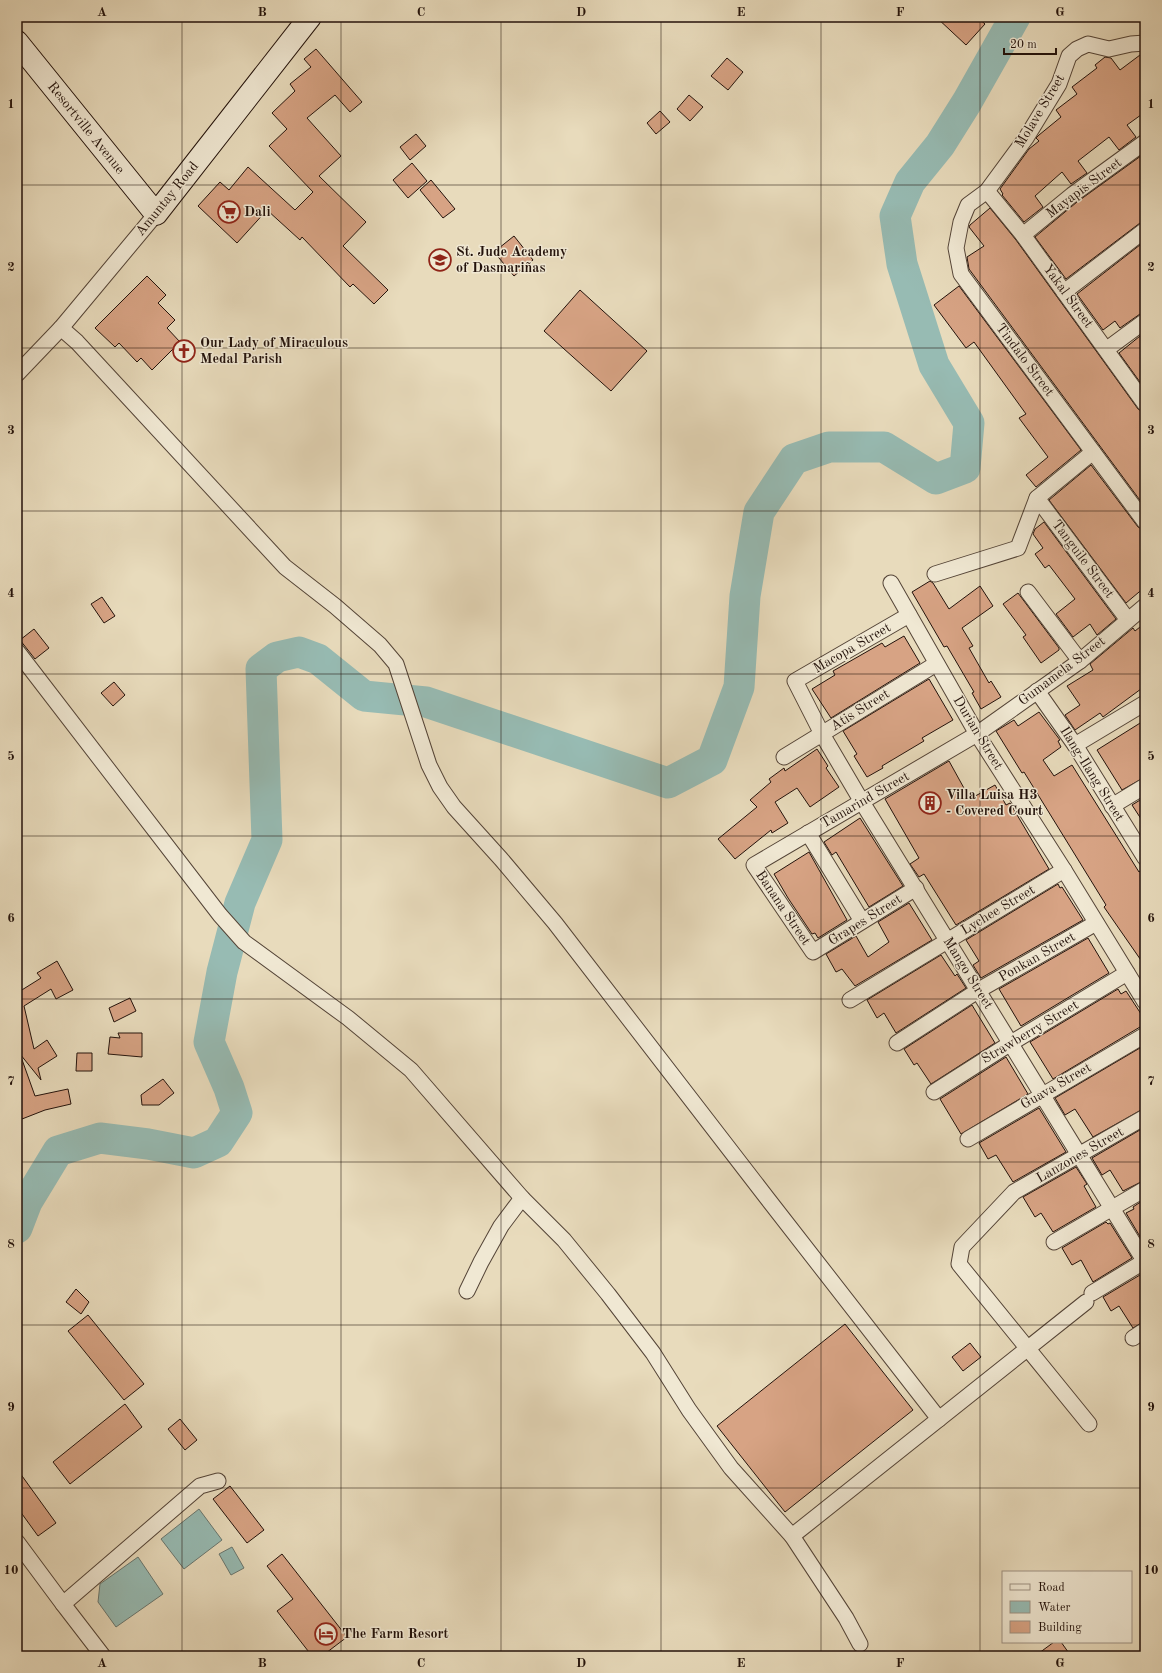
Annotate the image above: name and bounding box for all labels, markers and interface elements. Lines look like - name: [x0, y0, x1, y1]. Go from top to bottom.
- text: A: [97, 6, 107, 19]
- text: B: [257, 6, 267, 19]
- text: C: [417, 6, 425, 19]
- text: D: [576, 6, 586, 19]
- text: E: [737, 6, 746, 19]
- text: F: [896, 6, 905, 19]
- text: G: [1055, 6, 1065, 19]
- scale bar: [1004, 30, 1056, 56]
- text: 20 m: [1010, 39, 1037, 51]
- street label: Molave Street: [1013, 72, 1067, 150]
- street label: Resortville Avenue: [45, 79, 127, 177]
- text: 1: [7, 98, 15, 111]
- text: 1: [1147, 98, 1155, 111]
- street label: Mayapis Street: [1044, 155, 1124, 221]
- street label: Amuntay Road: [133, 159, 201, 239]
- supermarket icon: Dali: [216, 199, 242, 225]
- place label: Dali: [244, 205, 271, 219]
- place label: St. Jude Academy of Dasmariñas: [456, 245, 567, 275]
- school or university icon: St. Jude Academy of Dasmariñas: [427, 247, 453, 273]
- text: 2: [7, 261, 15, 274]
- street label: Yakal Street: [1040, 261, 1096, 331]
- text: 2: [1147, 261, 1155, 274]
- street label: Tindalo Street: [993, 321, 1057, 399]
- place label: Our Lady of Miraculous Medal Parish: [200, 336, 348, 366]
- church icon: Our Lady of Miraculous Medal Parish: [171, 338, 197, 364]
- text: 3: [7, 424, 15, 437]
- text: 3: [1147, 424, 1155, 437]
- street label: Tanguile Street: [1049, 517, 1117, 601]
- text: 4: [7, 587, 15, 600]
- text: 4: [1147, 587, 1155, 600]
- street label: Macopa Street: [811, 620, 893, 676]
- street label: Gumamela Street: [1016, 634, 1108, 708]
- street label: Atis Street: [828, 686, 892, 734]
- street label: Durian Street: [951, 694, 1006, 772]
- street label: Ilang-Ilang Street: [1057, 724, 1127, 824]
- text: 5: [7, 750, 15, 763]
- text: 5: [1147, 750, 1155, 763]
- street label: Tamarind Street: [818, 769, 912, 831]
- place label: Villa Luisa H3 - Covered Court: [946, 788, 1043, 818]
- building icon: Villa Luisa H3 - Covered Court: [917, 790, 943, 816]
- street label: Banana Street: [753, 868, 813, 948]
- street label: Lychee Street: [959, 882, 1038, 938]
- street label: Grapes Street: [826, 892, 904, 948]
- text: 6: [7, 912, 15, 925]
- text: 6: [1147, 912, 1155, 925]
- street label: Ponkan Street: [996, 929, 1078, 985]
- street label: Mango Street: [940, 935, 996, 1011]
- street label: Strawberry Street: [979, 998, 1081, 1066]
- street label: Guava Street: [1018, 1060, 1094, 1112]
- text: 7: [7, 1075, 15, 1088]
- text: 7: [1147, 1075, 1155, 1088]
- street label: Lanzones Street: [1034, 1124, 1126, 1186]
- text: 8: [7, 1238, 15, 1251]
- text: 8: [1147, 1238, 1155, 1251]
- text: 9: [7, 1401, 15, 1414]
- text: 9: [1147, 1401, 1155, 1414]
- text: 10: [3, 1564, 19, 1577]
- text: 10: [1143, 1564, 1159, 1577]
- legend: [1002, 1571, 1132, 1643]
- text: Road: [1038, 1582, 1065, 1594]
- text: Water: [1038, 1602, 1071, 1614]
- hotel icon: The Farm Resort: [313, 1621, 339, 1647]
- text: Building: [1038, 1622, 1082, 1634]
- place label: The Farm Resort: [342, 1627, 449, 1641]
- text: A: [97, 1657, 107, 1670]
- text: B: [257, 1657, 267, 1670]
- text: C: [417, 1657, 425, 1670]
- text: D: [576, 1657, 586, 1670]
- text: E: [737, 1657, 746, 1670]
- text: F: [896, 1657, 905, 1670]
- text: G: [1055, 1657, 1065, 1670]

